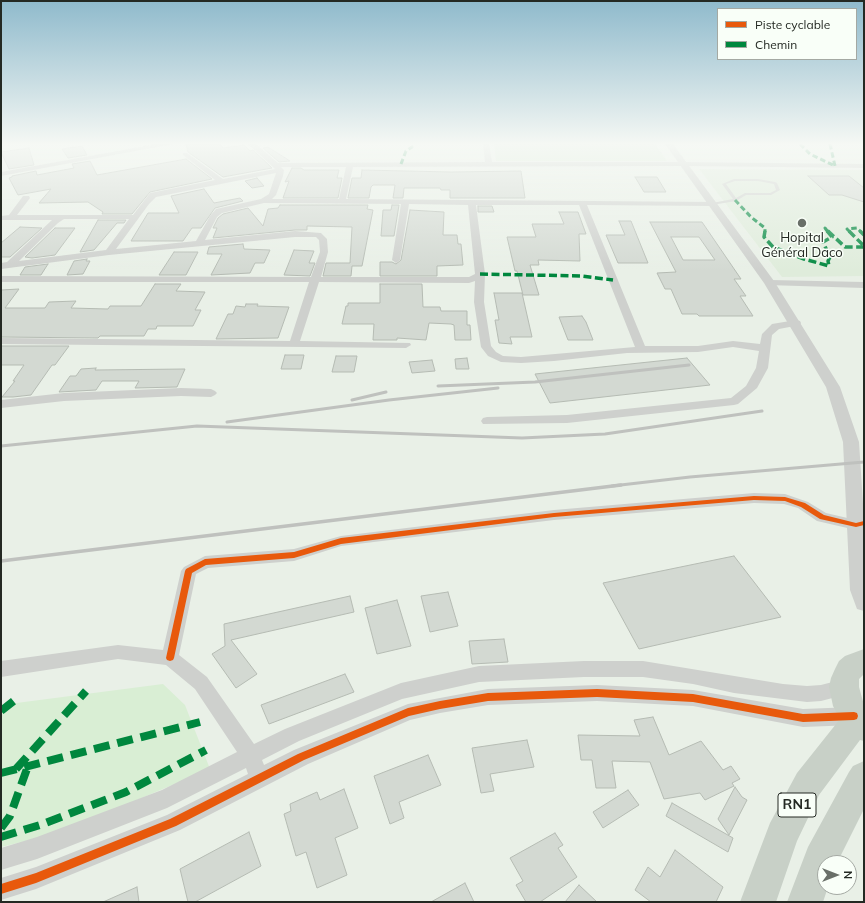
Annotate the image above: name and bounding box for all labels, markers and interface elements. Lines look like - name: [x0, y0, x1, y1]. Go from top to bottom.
- legend: [717, 8, 857, 60]
- text: Piste cyclable: [755, 17, 830, 32]
- text: Chemin: [755, 37, 797, 52]
- marker: Hopital Général Daco: [796, 217, 808, 229]
- place label: Hopital Général Daco: [761, 230, 843, 261]
- road number: RN1: [778, 793, 816, 817]
- north arrow: [817, 855, 857, 895]
- text: N: [841, 871, 855, 879]

